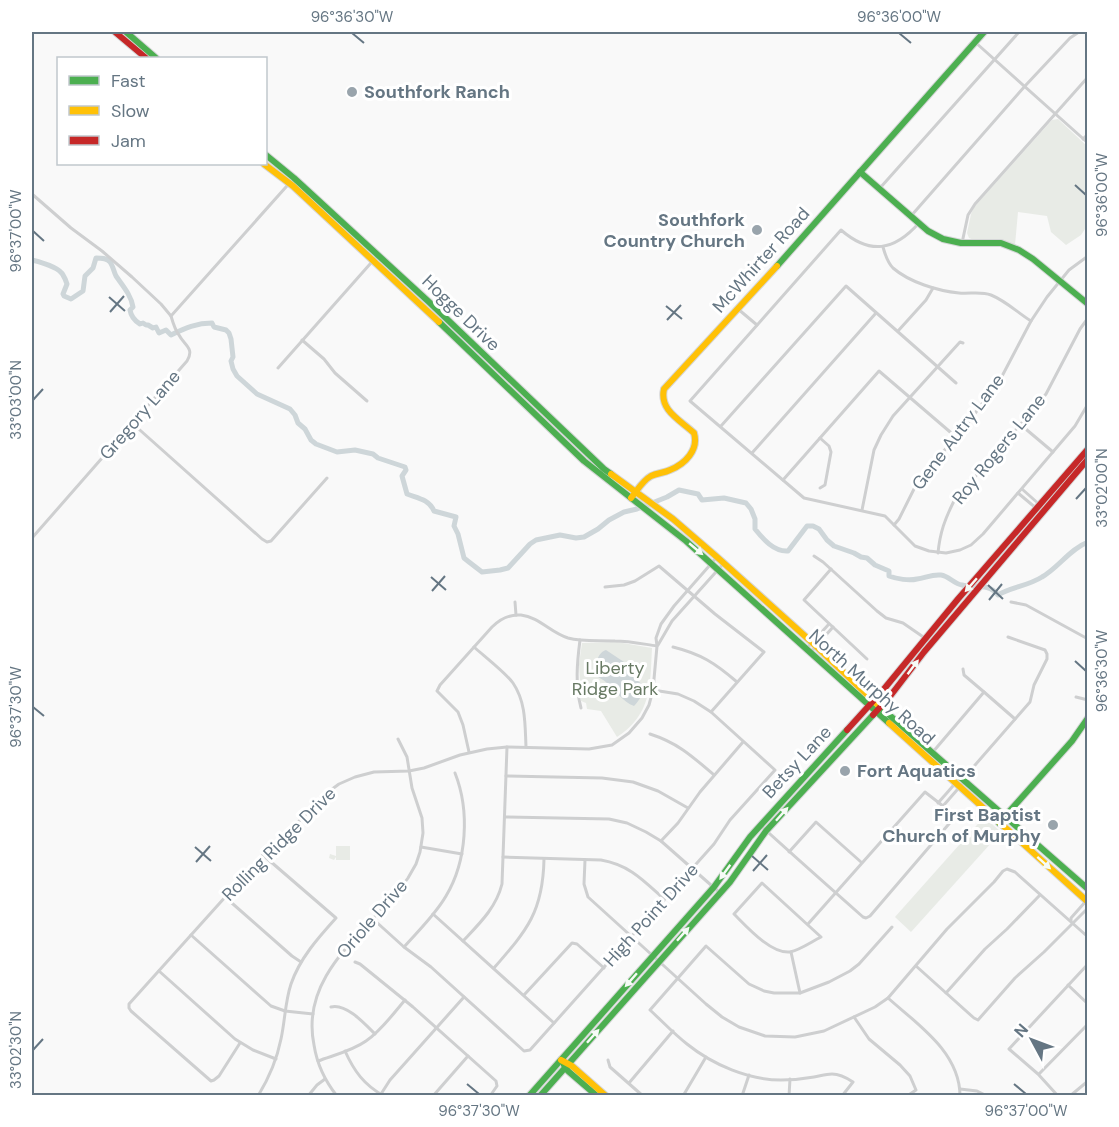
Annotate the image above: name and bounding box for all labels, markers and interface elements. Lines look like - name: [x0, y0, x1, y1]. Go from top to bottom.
- text: 96°36'30"W: [311, 7, 394, 27]
- text: 96°36'00"W: [857, 7, 942, 27]
- legend: [57, 57, 267, 165]
- text: Fast: [111, 69, 146, 93]
- place label: Southfork Ranch: [364, 80, 510, 104]
- marker: Southfork Ranch: [345, 85, 359, 99]
- text: Slow: [111, 99, 150, 123]
- text: Jam: [111, 129, 146, 153]
- text: 96°36'00"W: [1092, 152, 1112, 237]
- text: 96°37'00"W: [6, 189, 26, 272]
- street label: McWhirter Road: [707, 202, 815, 318]
- place label: Southfork Country Church: [604, 208, 746, 253]
- marker: Southfork Country Church: [750, 223, 764, 237]
- street label: Hogge Drive: [417, 270, 505, 356]
- text: 33°03'00"N: [6, 360, 26, 440]
- street label: Gregory Lane: [94, 365, 186, 465]
- street label: Gene Autry Lane: [906, 369, 1010, 495]
- street label: Roy Rogers Lane: [947, 389, 1051, 509]
- text: 33°02'00"N: [1092, 448, 1112, 528]
- one-way arrow: [688, 543, 704, 556]
- one-way arrow: [965, 577, 978, 592]
- street label: North Murphy Road: [804, 624, 940, 750]
- text: 96°36'30"W: [1092, 629, 1112, 712]
- park label: Liberty Ridge Park: [572, 656, 658, 701]
- one-way arrow: [906, 659, 918, 674]
- text: 96°37'30"W: [6, 666, 26, 748]
- street label: Betsy Lane: [757, 720, 837, 804]
- place label: Fort Aquatics: [857, 759, 976, 783]
- marker: Fort Aquatics: [838, 764, 852, 778]
- street label: Rolling Ridge Drive: [217, 782, 341, 906]
- place label: First Baptist Church of Murphy: [882, 803, 1041, 848]
- one-way arrow: [775, 807, 788, 822]
- marker: First Baptist Church of Murphy: [1046, 818, 1060, 832]
- one-way arrow: [1036, 856, 1051, 869]
- street label: High Point Drive: [598, 858, 704, 972]
- one-way arrow: [719, 864, 731, 880]
- street label: Oriole Drive: [331, 874, 413, 964]
- one-way arrow: [676, 927, 690, 942]
- one-way arrow: [625, 972, 638, 987]
- north arrow: [1002, 1010, 1062, 1070]
- text: 33°02'30"N: [6, 1011, 26, 1089]
- text: N: [1009, 1019, 1033, 1042]
- one-way arrow: [586, 1029, 599, 1044]
- text: 96°37'30"W: [438, 1101, 520, 1121]
- text: 96°37'00"W: [985, 1101, 1068, 1121]

